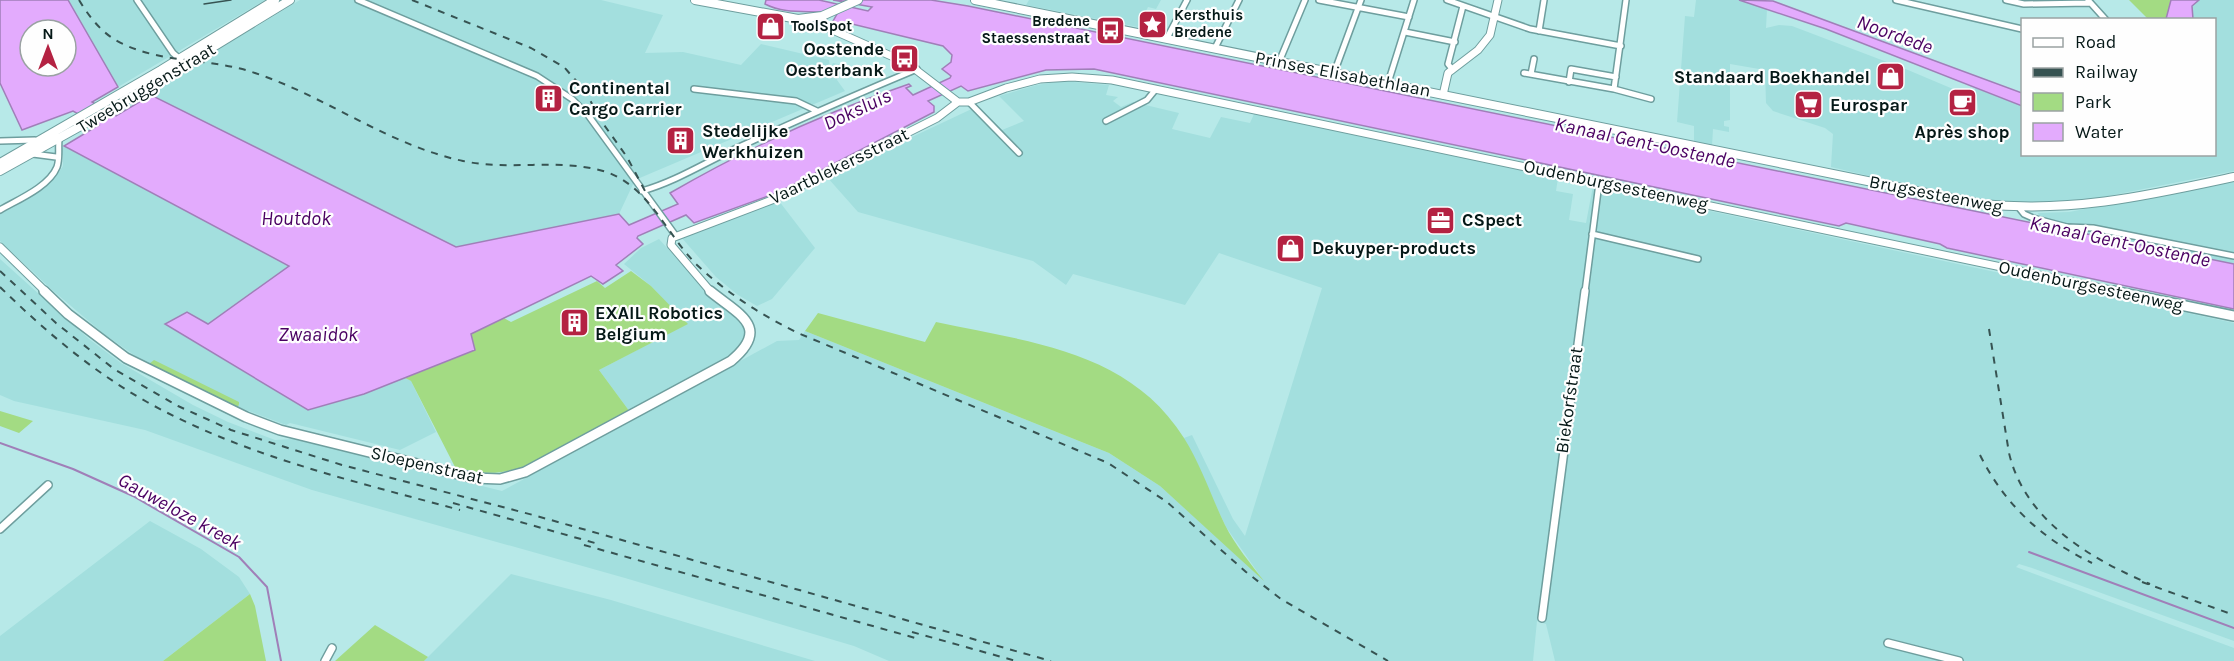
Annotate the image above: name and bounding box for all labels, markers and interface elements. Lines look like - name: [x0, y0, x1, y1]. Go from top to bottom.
- place label: Kersthuis Bredene: [1174, 6, 1243, 41]
- place icon: Kersthuis Bredene: [1137, 8, 1169, 40]
- shop icon: ToolSpot: [754, 10, 786, 42]
- water label: Noordede: [1854, 10, 1936, 59]
- place label: Bredene Staessenstraat: [981, 12, 1090, 47]
- bus stop icon: Bredene Staessenstraat: [1095, 14, 1127, 46]
- place label: ToolSpot: [791, 17, 852, 35]
- north arrow: [18, 18, 78, 78]
- legend: [2021, 18, 2216, 156]
- text: N: [42, 24, 54, 43]
- text: Road: [2075, 31, 2116, 53]
- street label: Tweebruggenstraat: [73, 38, 220, 138]
- place label: Oostende Oesterbank: [786, 38, 884, 81]
- bus stop icon: Oostende Oesterbank: [889, 43, 921, 75]
- street label: Prinses Elisabethlaan: [1253, 46, 1433, 102]
- shop icon: Standaard Boekhandel: [1875, 61, 1907, 93]
- text: Railway: [2075, 61, 2138, 83]
- place label: Standaard Boekhandel: [1674, 66, 1870, 88]
- place label: Continental Cargo Carrier: [569, 77, 682, 120]
- building icon: Continental Cargo Carrier: [532, 82, 564, 114]
- water label: Doksluis: [820, 84, 895, 135]
- cafe icon: Après shop: [1946, 87, 1978, 119]
- supermarket icon: Eurospar: [1793, 89, 1825, 121]
- text: Park: [2075, 91, 2112, 113]
- place label: Eurospar: [1830, 94, 1907, 116]
- water label: Kanaal Gent-Oostende: [1553, 112, 1737, 173]
- place label: Stedelijke Werkhuizen: [702, 120, 804, 163]
- place label: Après shop: [1915, 121, 2009, 143]
- text: Water: [2075, 121, 2123, 143]
- street label: Vaartblekersstraat: [766, 123, 912, 209]
- building icon: Stedelijke Werkhuizen: [665, 125, 697, 157]
- street label: Oudenburgsesteenweg: [1522, 155, 1710, 215]
- street label: Brugsesteenweg: [1867, 170, 2005, 218]
- office icon: CSpect: [1425, 204, 1457, 236]
- water label: Houtdok: [261, 207, 332, 230]
- place label: CSpect: [1462, 209, 1522, 231]
- water label: Kanaal Gent-Oostende: [2028, 211, 2212, 272]
- shop icon: Dekuyper-products: [1275, 232, 1307, 264]
- place label: Dekuyper-products: [1312, 237, 1476, 259]
- street label: Oudenburgsesteenweg: [1997, 256, 2185, 316]
- place label: EXAIL Robotics Belgium: [595, 302, 723, 345]
- building icon: EXAIL Robotics Belgium: [558, 307, 590, 339]
- water label: Zwaaidok: [278, 323, 359, 346]
- street label: Biekorfstraat: [1551, 345, 1587, 455]
- street label: Sloepenstraat: [369, 441, 486, 489]
- water label: Gauweloze kreek: [114, 468, 246, 555]

